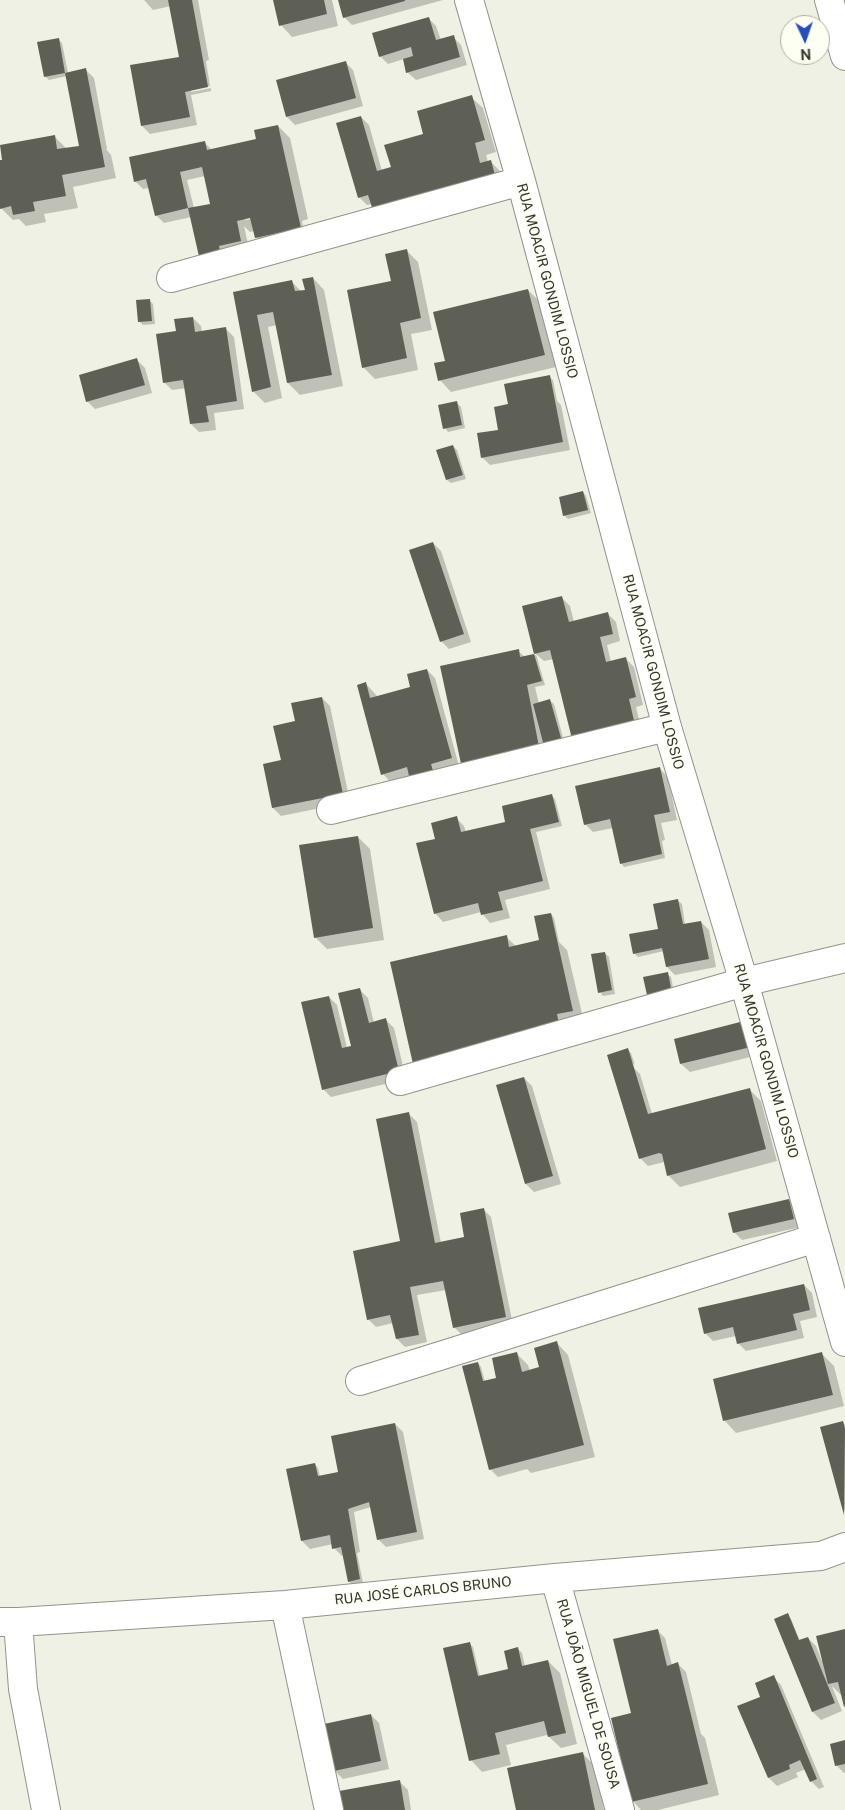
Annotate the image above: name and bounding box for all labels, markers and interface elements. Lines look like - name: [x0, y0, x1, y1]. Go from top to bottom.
- north arrow: [780, 15, 830, 65]
- text: N: [800, 46, 812, 62]
- street label: RUA MOACIR GONDIM LOSSIO: [513, 181, 581, 381]
- street label: RUA MOACIR GONDIM LOSSIO: [619, 572, 687, 772]
- street label: RUA MOACIR GONDIM LOSSIO: [730, 962, 802, 1160]
- street label: RUA JOSÉ CARLOS BRUNO: [334, 1573, 512, 1609]
- street label: RUA JOÃO MIGUEL DE SOUSA: [553, 1597, 623, 1791]

